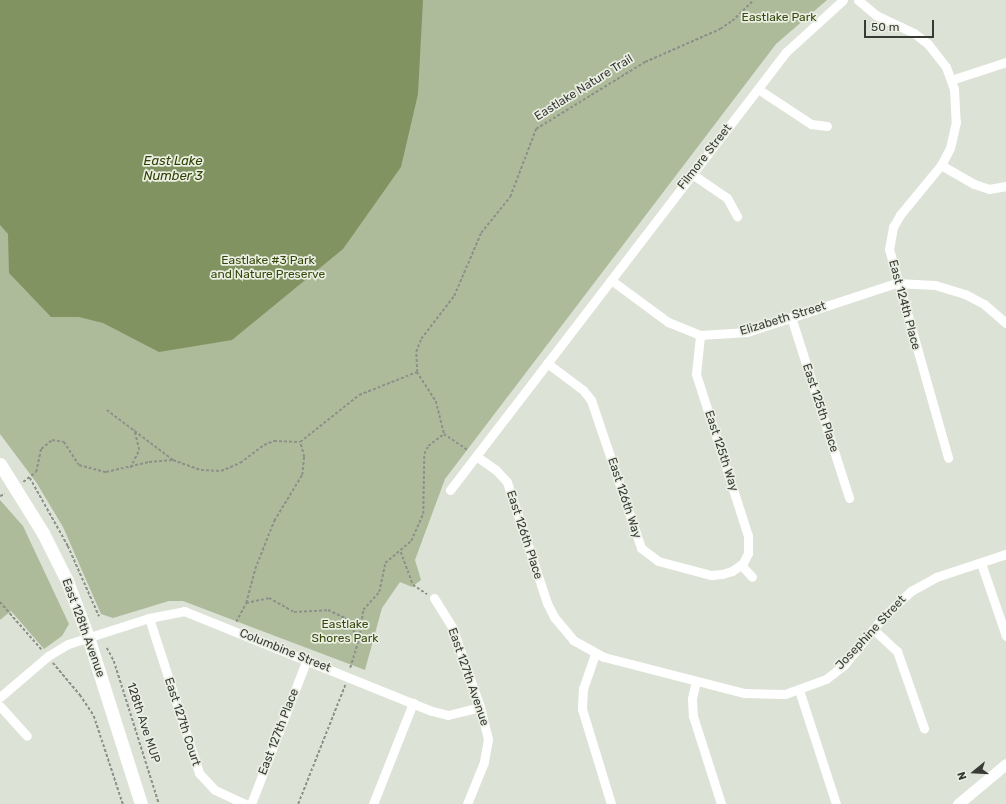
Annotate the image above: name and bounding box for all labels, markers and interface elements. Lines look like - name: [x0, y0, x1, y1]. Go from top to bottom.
- park label: Eastlake Park: [742, 11, 816, 25]
- scale bar: [866, 12, 936, 38]
- text: 50 m: [871, 20, 899, 34]
- street label: Eastlake Nature Trail: [532, 52, 636, 124]
- street label: Filmore Street: [675, 121, 735, 193]
- water label: East Lake Number 3: [143, 154, 203, 185]
- park label: Eastlake #3 Park and Nature Preserve: [211, 254, 325, 282]
- street label: East 124th Place: [885, 258, 923, 352]
- street label: Elizabeth Street: [738, 299, 828, 339]
- street label: East 125th Place: [799, 362, 841, 454]
- street label: East 125th Way: [701, 409, 741, 493]
- street label: East 126th Way: [604, 456, 644, 540]
- street label: East 126th Place: [503, 489, 545, 581]
- street label: East 128th Avenue: [58, 576, 108, 680]
- street label: Josephine Street: [833, 593, 909, 673]
- park label: Eastlake Shores Park: [312, 618, 378, 646]
- street label: Columbine Street: [237, 626, 333, 676]
- street label: East 127th Avenue: [444, 626, 492, 728]
- street label: East 127th Court: [161, 676, 203, 768]
- street label: 128th Ave MUP: [123, 681, 163, 765]
- street label: East 127th Place: [256, 687, 302, 777]
- north arrow: [954, 752, 994, 792]
- text: N: [955, 770, 970, 782]

